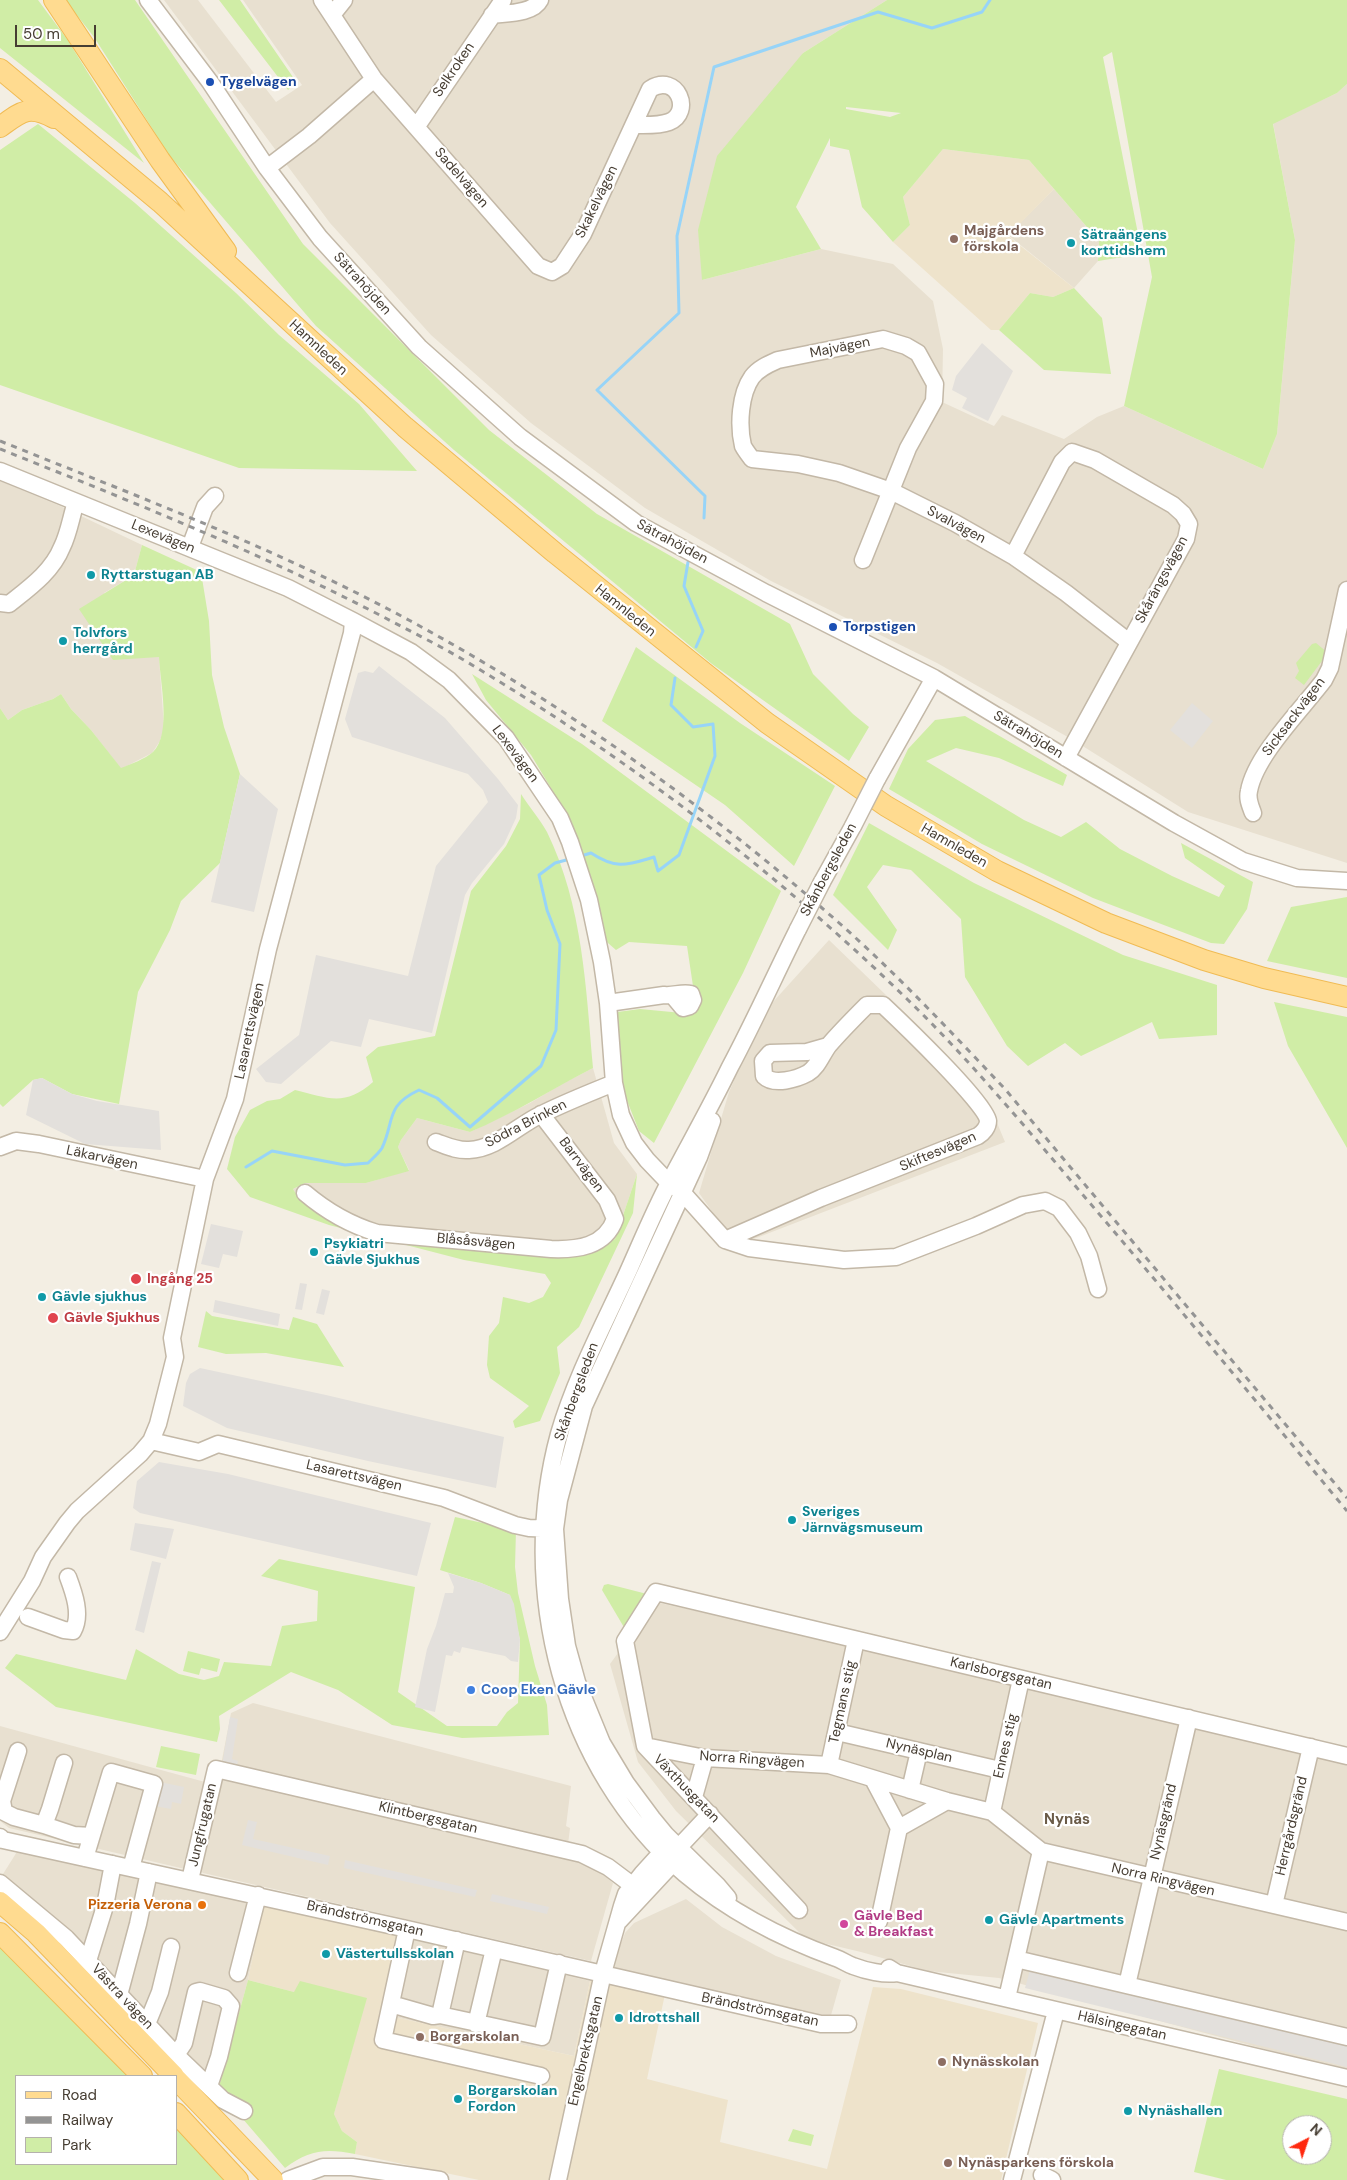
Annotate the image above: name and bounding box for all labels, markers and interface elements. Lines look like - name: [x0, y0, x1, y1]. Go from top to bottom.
- scale bar: [18, 15, 99, 47]
- text: 50 m: [23, 24, 60, 44]
- street label: Selkroken: [430, 40, 478, 100]
- place label: Tygelvägen: [220, 74, 297, 90]
- marker: Tygelvägen: [204, 76, 216, 88]
- street label: Sadelvägen: [430, 145, 492, 211]
- street label: Skakelvägen: [572, 163, 622, 241]
- place label: Majgårdens förskola: [964, 223, 1044, 256]
- place label: Sätraängens korttidshem: [1081, 227, 1167, 260]
- marker: Majgårdens förskola: [948, 233, 960, 245]
- marker: Sätraängens korttidshem: [1065, 237, 1077, 249]
- street label: Sätrahöjden: [330, 249, 394, 319]
- street label: Hamnleden: [285, 317, 351, 379]
- street label: Majvägen: [808, 334, 872, 362]
- street label: Svalvägen: [924, 503, 988, 547]
- street label: Sätrahöjden: [633, 516, 711, 568]
- street label: Lexevägen: [129, 517, 197, 557]
- street label: Skårängsvägen: [1132, 534, 1192, 626]
- place label: Ryttarstugan AB: [101, 567, 214, 583]
- marker: Ryttarstugan AB: [85, 569, 97, 581]
- street label: Hamnleden: [591, 581, 659, 641]
- place label: Torpstigen: [843, 619, 916, 635]
- marker: Torpstigen: [827, 621, 839, 633]
- place label: Tolvfors herrgård: [73, 625, 133, 658]
- marker: Tolvfors herrgård: [57, 635, 69, 647]
- street label: Sicksackvägen: [1259, 674, 1329, 760]
- street label: Sätrahöjden: [990, 708, 1066, 762]
- street label: Lexevägen: [488, 722, 542, 786]
- street label: Hamnleden: [918, 820, 990, 872]
- street label: Skånbergsleden: [797, 821, 861, 919]
- street label: Lasarettsvägen: [232, 981, 268, 1081]
- street label: Södra Brinken: [482, 1096, 570, 1152]
- street label: Skiftesvägen: [897, 1128, 979, 1176]
- street label: Barrvägen: [555, 1134, 607, 1196]
- street label: Läkarvägen: [65, 1142, 139, 1174]
- street label: Blåsåsvägen: [436, 1230, 516, 1254]
- place label: Psykiatri Gävle Sjukhus: [324, 1236, 420, 1268]
- marker: Psykiatri Gävle Sjukhus: [308, 1246, 320, 1258]
- place label: Ingång 25: [147, 1271, 213, 1287]
- marker: Ingång 25: [129, 1272, 143, 1286]
- place label: Gävle sjukhus: [52, 1289, 147, 1305]
- marker: Gävle sjukhus: [36, 1291, 48, 1303]
- place label: Gävle Sjukhus: [64, 1310, 160, 1326]
- marker: Gävle Sjukhus: [46, 1311, 60, 1325]
- street label: Skånbergsleden: [551, 1341, 603, 1443]
- street label: Lasarettsvägen: [304, 1457, 404, 1495]
- place label: Sveriges Järnvägsmuseum: [802, 1504, 923, 1536]
- marker: Sveriges Järnvägsmuseum: [786, 1514, 798, 1526]
- street label: Karlsborgsgatan: [948, 1654, 1054, 1694]
- street label: Tegmans stig: [826, 1659, 860, 1745]
- place label: Coop Eken Gävle: [481, 1682, 596, 1698]
- marker: Coop Eken Gävle: [465, 1684, 477, 1696]
- street label: Ennes stig: [990, 1712, 1022, 1780]
- street label: Nynäsplan: [884, 1735, 954, 1767]
- street label: Norra Ringvägen: [699, 1748, 805, 1772]
- street label: Växthusgatan: [649, 1751, 723, 1827]
- street label: Herrgårdsgränd: [1272, 1775, 1312, 1877]
- street label: Jungfrugatan: [185, 1782, 221, 1868]
- street label: Nynäsgränd: [1147, 1782, 1181, 1862]
- street label: Klintbergsgatan: [377, 1798, 479, 1838]
- district label: Nynäs: [1044, 1811, 1090, 1829]
- street label: Norra Ringvägen: [1110, 1860, 1216, 1900]
- place label: Pizzeria Verona: [88, 1897, 192, 1913]
- street label: Brändströmsgatan: [305, 1897, 425, 1941]
- marker: Pizzeria Verona: [196, 1899, 208, 1911]
- place label: Gävle Bed & Breakfast: [854, 1908, 934, 1940]
- place label: Gävle Apartments: [999, 1912, 1124, 1928]
- marker: Gävle Apartments: [983, 1914, 995, 1926]
- marker: Gävle Bed & Breakfast: [838, 1918, 850, 1930]
- place label: Västertullsskolan: [336, 1946, 454, 1962]
- marker: Västertullsskolan: [320, 1948, 332, 1960]
- street label: Västra vägen: [88, 1961, 156, 2033]
- street label: Brändströmsgatan: [700, 1989, 820, 2031]
- street label: Engelbrektsgatan: [565, 1994, 607, 2108]
- street label: Hälsingegatan: [1076, 2008, 1168, 2044]
- place label: Idrottshall: [629, 2010, 700, 2026]
- marker: Idrottshall: [613, 2012, 625, 2024]
- place label: Borgarskolan: [430, 2029, 519, 2045]
- marker: Borgarskolan: [414, 2031, 426, 2043]
- place label: Nynässkolan: [952, 2054, 1039, 2070]
- marker: Nynässkolan: [936, 2056, 948, 2068]
- legend: [15, 2075, 178, 2165]
- place label: Borgarskolan Fordon: [468, 2083, 557, 2116]
- text: Road: [62, 2085, 97, 2105]
- marker: Borgarskolan Fordon: [452, 2093, 464, 2105]
- place label: Nynäshallen: [1138, 2103, 1222, 2119]
- marker: Nynäshallen: [1122, 2105, 1134, 2117]
- text: Railway: [62, 2110, 113, 2130]
- north arrow: [1282, 2115, 1332, 2165]
- text: N: [1306, 2119, 1326, 2140]
- text: Park: [62, 2135, 92, 2155]
- place label: Nynäsparkens förskola: [958, 2155, 1114, 2171]
- marker: Nynäsparkens förskola: [942, 2157, 954, 2169]

